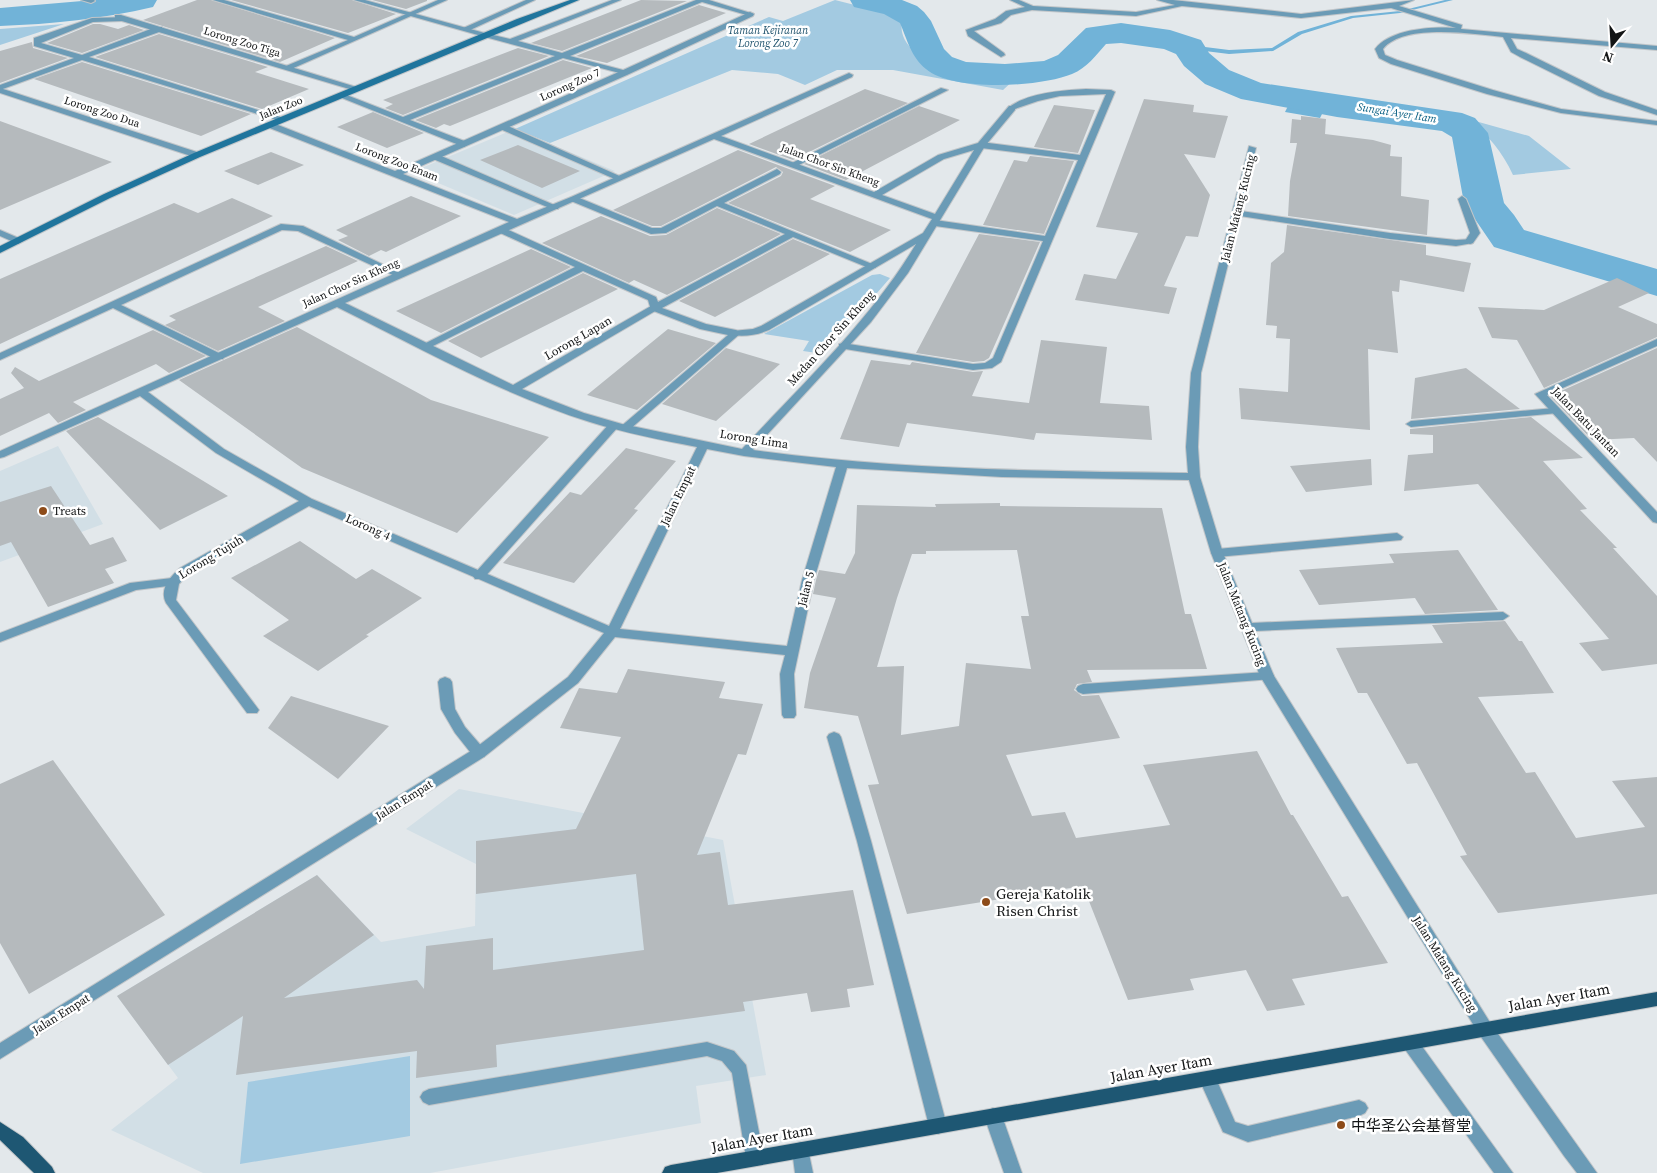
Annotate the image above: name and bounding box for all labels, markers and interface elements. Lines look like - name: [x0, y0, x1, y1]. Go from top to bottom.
- north arrow: [1587, 20, 1637, 70]
- street label: Lorong Zoo Tiga: [202, 23, 283, 61]
- park label: Taman Kejiranan Lorong Zoo 7: [728, 23, 809, 51]
- text: N: [1600, 46, 1616, 68]
- street label: Lorong Zoo 7: [538, 65, 603, 105]
- street label: Lorong Zoo Dua: [62, 93, 142, 131]
- street label: Jalan Zoo: [256, 93, 305, 124]
- water label: Sungai Ayer Itam: [1356, 99, 1438, 127]
- street label: Lorong Zoo Enam: [353, 139, 441, 185]
- street label: Jalan Chor Sin Kheng: [778, 140, 882, 190]
- street label: Jalan Matang Kucing: [1217, 153, 1259, 264]
- street label: Jalan Chor Sin Kheng: [299, 255, 402, 311]
- street label: Medan Chor Sin Kheng: [784, 287, 878, 389]
- street label: Lorong Lapan: [542, 312, 614, 364]
- street label: Jalan Batu Jantan: [1548, 383, 1624, 461]
- street label: Lorong Lima: [719, 426, 790, 452]
- street label: Jalan Empat: [656, 463, 699, 529]
- place label: Treats: [53, 503, 86, 519]
- marker: Treats: [37, 505, 49, 517]
- street label: Lorong 4: [343, 510, 393, 544]
- street label: Lorong Tujuh: [176, 531, 246, 583]
- street label: Jalan Matang Kucing: [1214, 559, 1270, 668]
- street label: Jalan 5: [794, 570, 818, 609]
- street label: Jalan Empat: [371, 776, 436, 824]
- place label: Gereja Katolik Risen Christ: [996, 883, 1091, 921]
- marker: Gereja Katolik Risen Christ: [980, 896, 992, 908]
- street label: Jalan Matang Kucing: [1408, 912, 1481, 1015]
- street label: Jalan Ayer Itam: [1506, 978, 1612, 1016]
- street label: Jalan Empat: [28, 990, 93, 1038]
- street label: Jalan Ayer Itam: [1108, 1049, 1214, 1087]
- place label: 中华圣公会基督堂: [1351, 1115, 1471, 1136]
- street label: Jalan Ayer Itam: [709, 1119, 815, 1157]
- marker: 中华圣公会基督堂: [1335, 1119, 1347, 1131]

